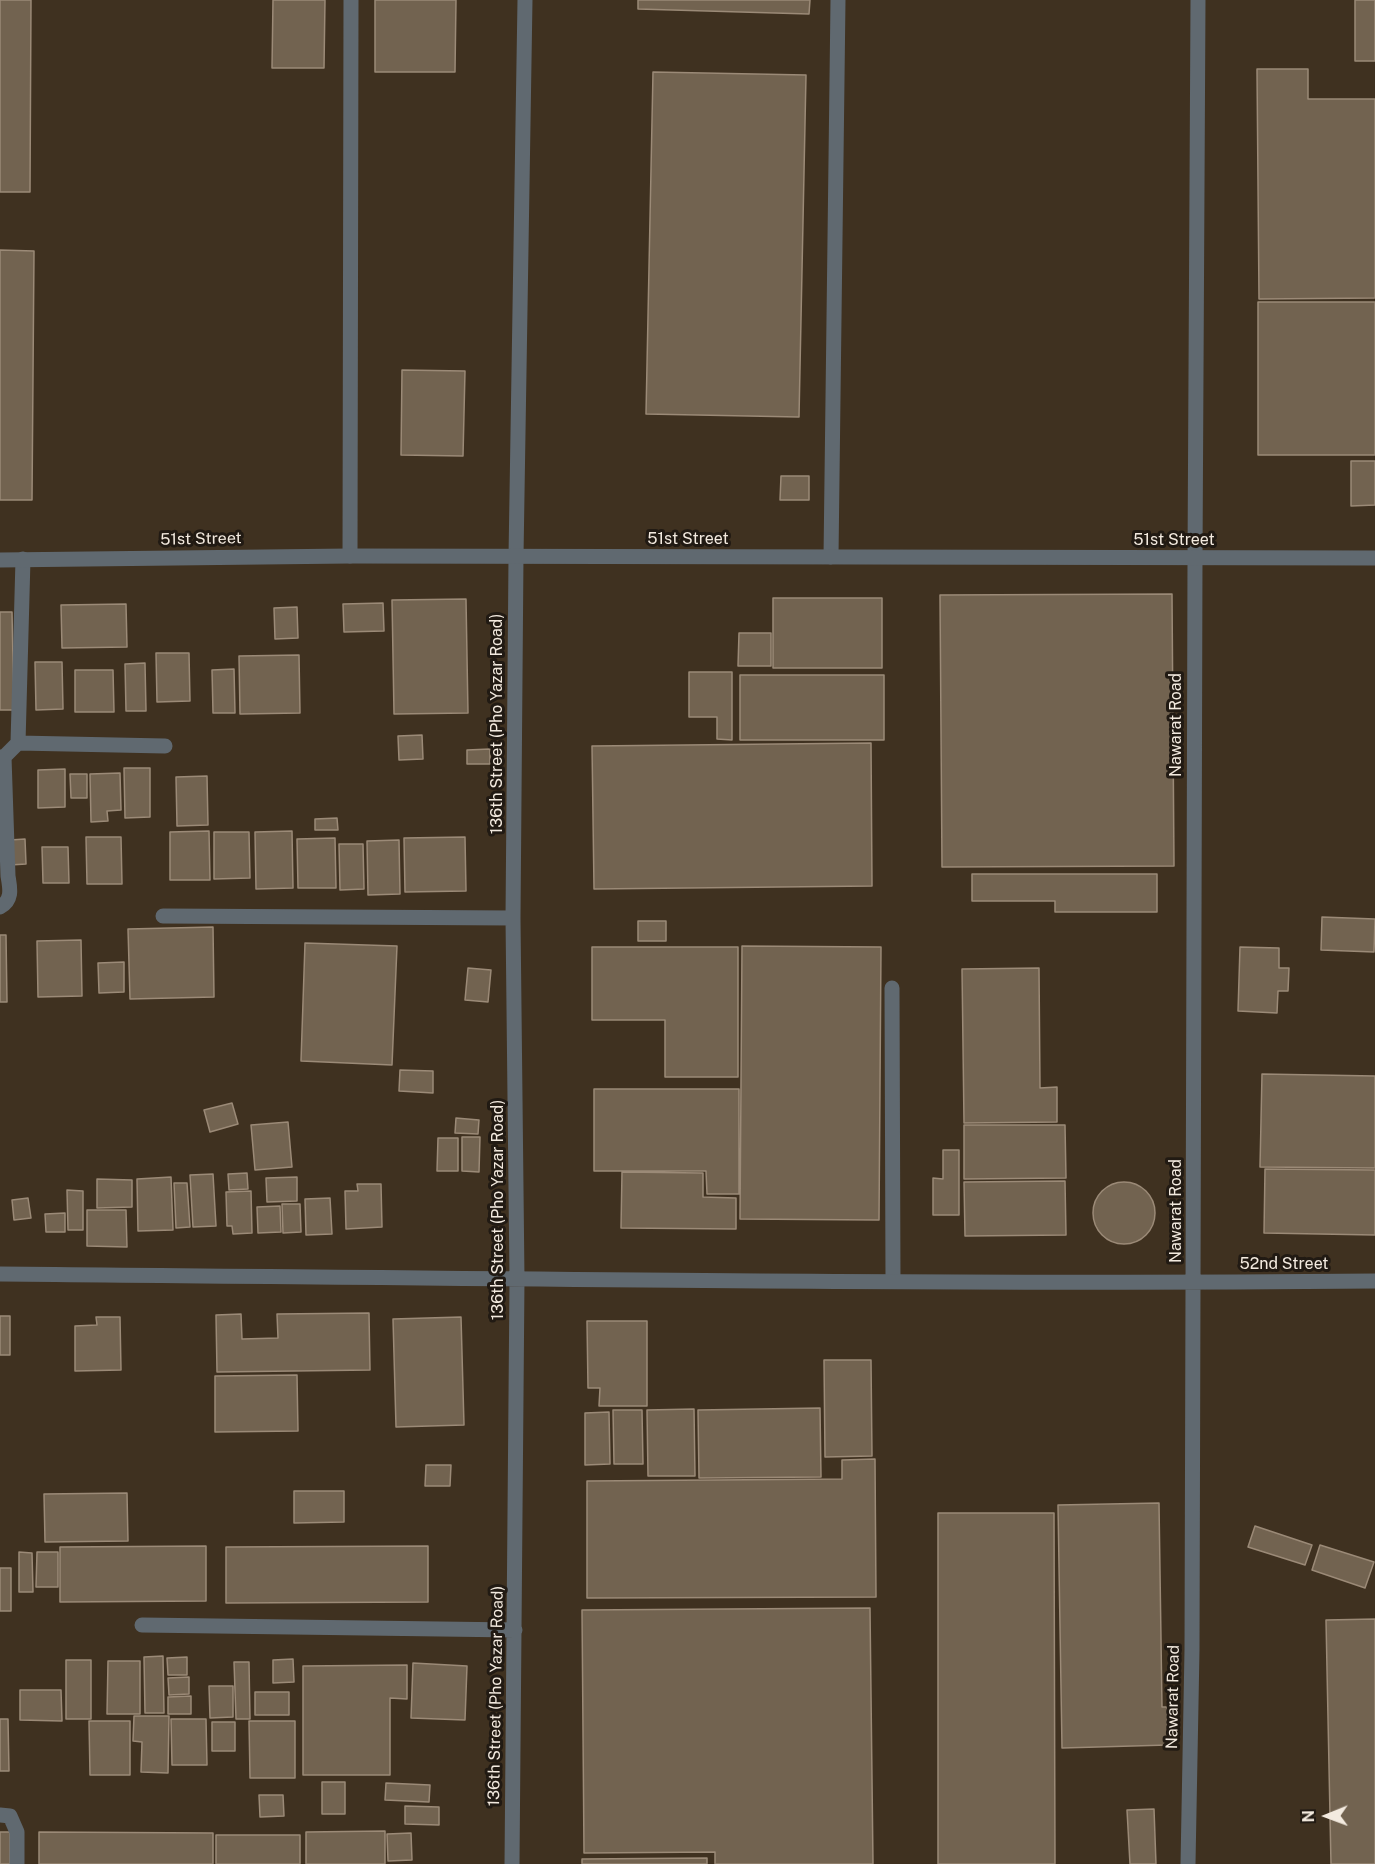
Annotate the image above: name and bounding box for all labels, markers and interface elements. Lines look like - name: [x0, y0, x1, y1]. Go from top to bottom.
- street label: 51st Street: [160, 529, 242, 549]
- street label: 51st Street: [647, 529, 729, 549]
- street label: 51st Street: [1133, 530, 1215, 550]
- street label: 136th Street (Pho Yazar Road): [487, 614, 507, 834]
- street label: Nawarat Road: [1166, 673, 1186, 777]
- street label: 136th Street (Pho Yazar Road): [488, 1100, 508, 1320]
- street label: Nawarat Road: [1166, 1159, 1186, 1263]
- street label: 52nd Street: [1239, 1254, 1329, 1274]
- street label: 136th Street (Pho Yazar Road): [484, 1586, 508, 1806]
- street label: Nawarat Road: [1162, 1645, 1184, 1749]
- north arrow: [1297, 1786, 1357, 1846]
- text: N: [1299, 1810, 1318, 1823]

